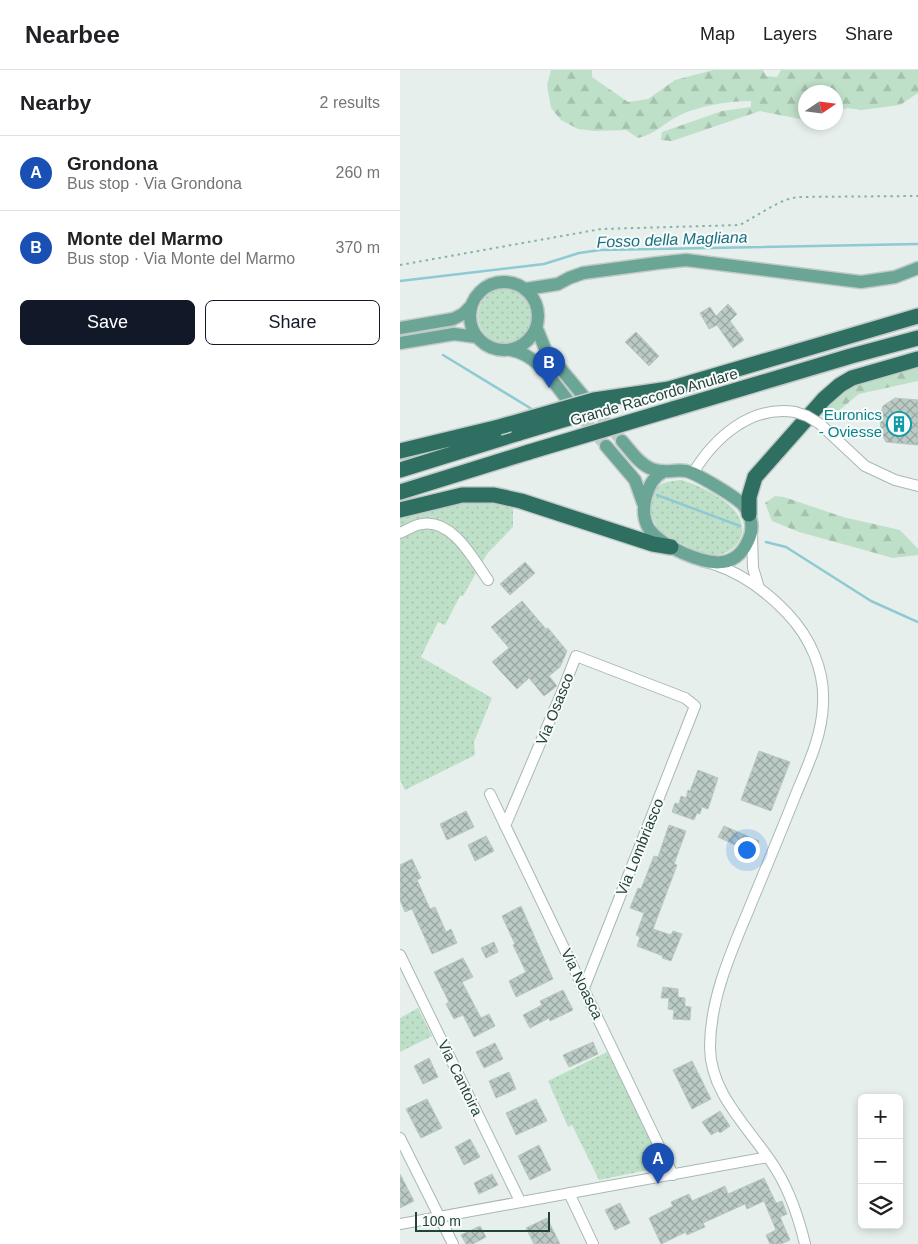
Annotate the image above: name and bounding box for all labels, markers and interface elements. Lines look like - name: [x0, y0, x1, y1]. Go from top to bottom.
- text: Nearbee: [25, 21, 120, 48]
- text: Map: [700, 24, 735, 44]
- text: Layers: [763, 24, 817, 44]
- text: Share: [845, 24, 893, 44]
- north arrow: [798, 85, 843, 130]
- text: Nearby: [20, 91, 91, 114]
- text: 2 results: [320, 94, 380, 111]
- text: Grondona: [67, 153, 158, 174]
- text: A: [30, 164, 42, 181]
- text: 260 m: [336, 164, 380, 181]
- text: Bus stop · Via Grondona: [67, 175, 242, 192]
- text: Monte del Marmo: [67, 228, 223, 249]
- water label: Fosso della Magliana: [596, 228, 748, 251]
- text: B: [30, 239, 42, 256]
- text: 370 m: [336, 239, 380, 256]
- text: Bus stop · Via Monte del Marmo: [67, 250, 295, 267]
- button: Save: [20, 300, 195, 345]
- button: Share: [205, 300, 380, 345]
- pin: B: [533, 347, 565, 388]
- street label: Grande Raccordo Anulare: [568, 364, 740, 429]
- place label: Euronics - Oviesse: [819, 406, 882, 440]
- building icon: Euronics - Oviesse: [886, 411, 912, 437]
- street label: Via Osasco: [532, 670, 577, 747]
- street label: Via Lombriasco: [612, 796, 667, 898]
- your location: [734, 837, 760, 863]
- street label: Via Noasca: [558, 946, 607, 1022]
- street label: Via Cantoira: [435, 1037, 486, 1119]
- map controls: [858, 1094, 903, 1229]
- button: +: [858, 1094, 903, 1139]
- button: −: [858, 1139, 903, 1184]
- pin: A: [642, 1143, 674, 1184]
- button: layers: [858, 1184, 903, 1229]
- scale bar: [415, 1209, 550, 1232]
- text: 100 m: [422, 1213, 461, 1229]

